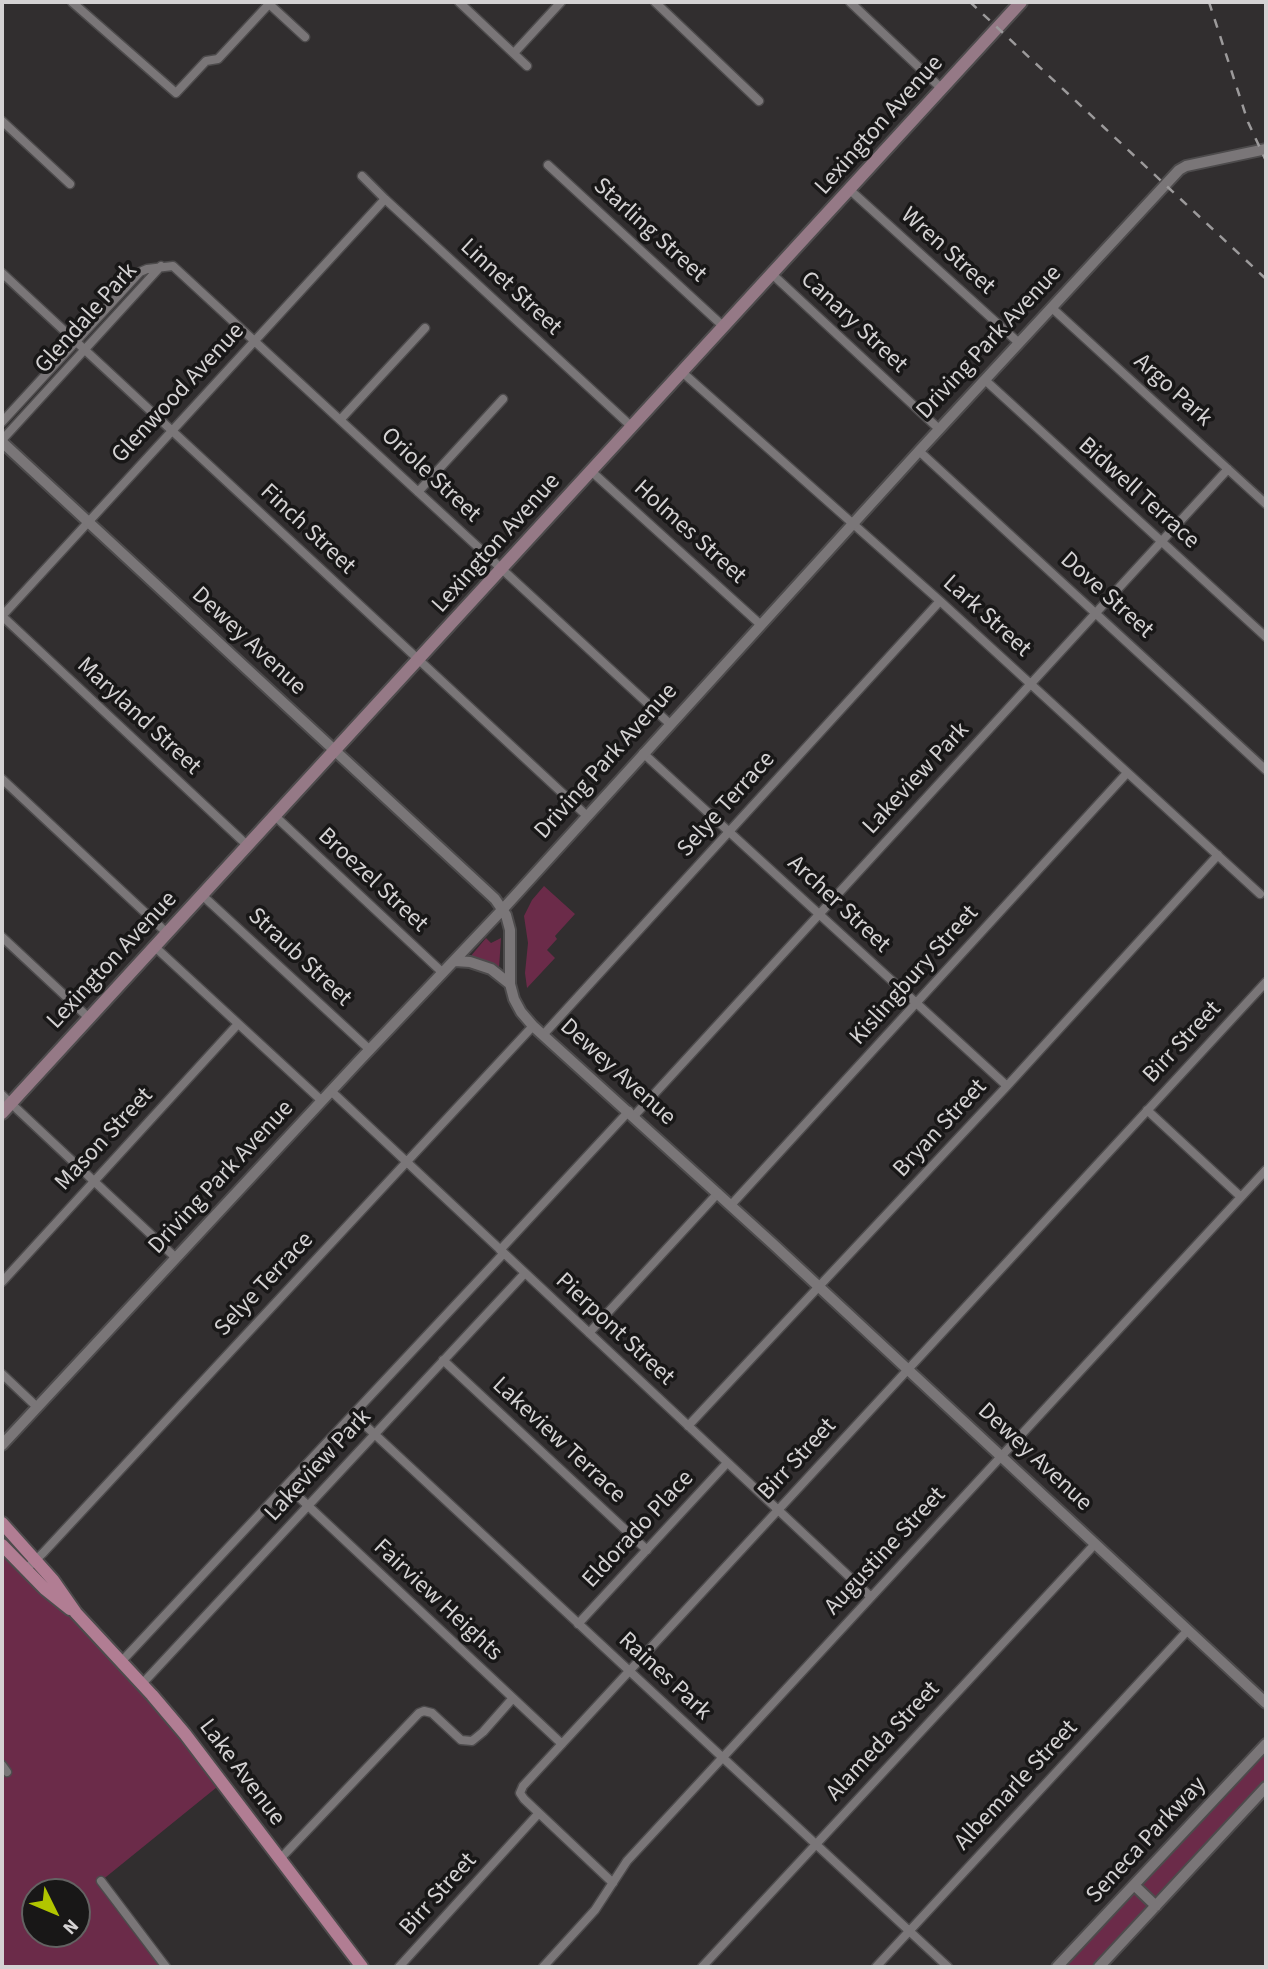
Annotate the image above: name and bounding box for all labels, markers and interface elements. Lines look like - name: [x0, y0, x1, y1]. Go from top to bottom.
- street label: Lexington Avenue: [810, 50, 950, 202]
- street label: Starling Street: [586, 173, 712, 289]
- street label: Wren Street: [894, 202, 1000, 302]
- street label: Linnet Street: [453, 234, 567, 342]
- street label: Glendale Park: [30, 258, 144, 380]
- street label: Driving Park Avenue: [911, 260, 1069, 426]
- street label: Canary Street: [793, 266, 913, 380]
- street label: Glenwood Avenue: [107, 318, 251, 470]
- street label: Argo Park: [1127, 348, 1217, 434]
- street label: Oriole Street: [374, 422, 486, 530]
- street label: Bidwell Terrace: [1071, 432, 1205, 556]
- street label: Lexington Avenue: [427, 468, 567, 620]
- street label: Holmes Street: [627, 475, 751, 591]
- street label: Finch Street: [253, 479, 361, 581]
- street label: Dove Street: [1053, 547, 1159, 645]
- street label: Lark Street: [936, 570, 1036, 664]
- street label: Dewey Avenue: [185, 582, 311, 702]
- street label: Maryland Street: [70, 652, 206, 782]
- street label: Driving Park Avenue: [529, 678, 685, 846]
- street label: Lakeview Park: [858, 717, 976, 841]
- street label: Selye Terrace: [672, 746, 782, 864]
- street label: Broezel Street: [311, 823, 433, 939]
- street label: Archer Street: [781, 850, 895, 960]
- street label: Lexington Avenue: [42, 886, 184, 1036]
- street label: Kislingbury Street: [845, 900, 985, 1052]
- street label: Straub Street: [241, 903, 357, 1013]
- street label: Birr Street: [1138, 996, 1228, 1090]
- street label: Dewey Avenue: [553, 1013, 681, 1133]
- street label: Bryan Street: [888, 1074, 994, 1184]
- street label: Mason Street: [50, 1082, 160, 1198]
- street label: Driving Park Avenue: [143, 1095, 301, 1261]
- street label: Selye Terrace: [209, 1227, 321, 1343]
- street label: Pierpont Street: [549, 1268, 679, 1392]
- street label: Lakeview Terrace: [485, 1372, 631, 1510]
- street label: Dewey Avenue: [971, 1398, 1097, 1518]
- street label: Lakeview Park: [260, 1404, 378, 1528]
- street label: Birr Street: [753, 1413, 843, 1507]
- street label: Eldorado Place: [577, 1465, 701, 1595]
- street label: Augustine Street: [819, 1482, 953, 1622]
- street label: Fairview Heights: [367, 1534, 507, 1668]
- street label: Raines Park: [612, 1627, 716, 1727]
- street label: Alameda Street: [821, 1676, 947, 1808]
- street label: Lake Avenue: [192, 1714, 290, 1832]
- street label: Albemarle Street: [949, 1715, 1085, 1857]
- street label: Seneca Parkway: [1081, 1772, 1213, 1910]
- street label: Birr Street: [394, 1848, 484, 1942]
- north arrow: [21, 1878, 91, 1948]
- text: N: [56, 1912, 84, 1940]

